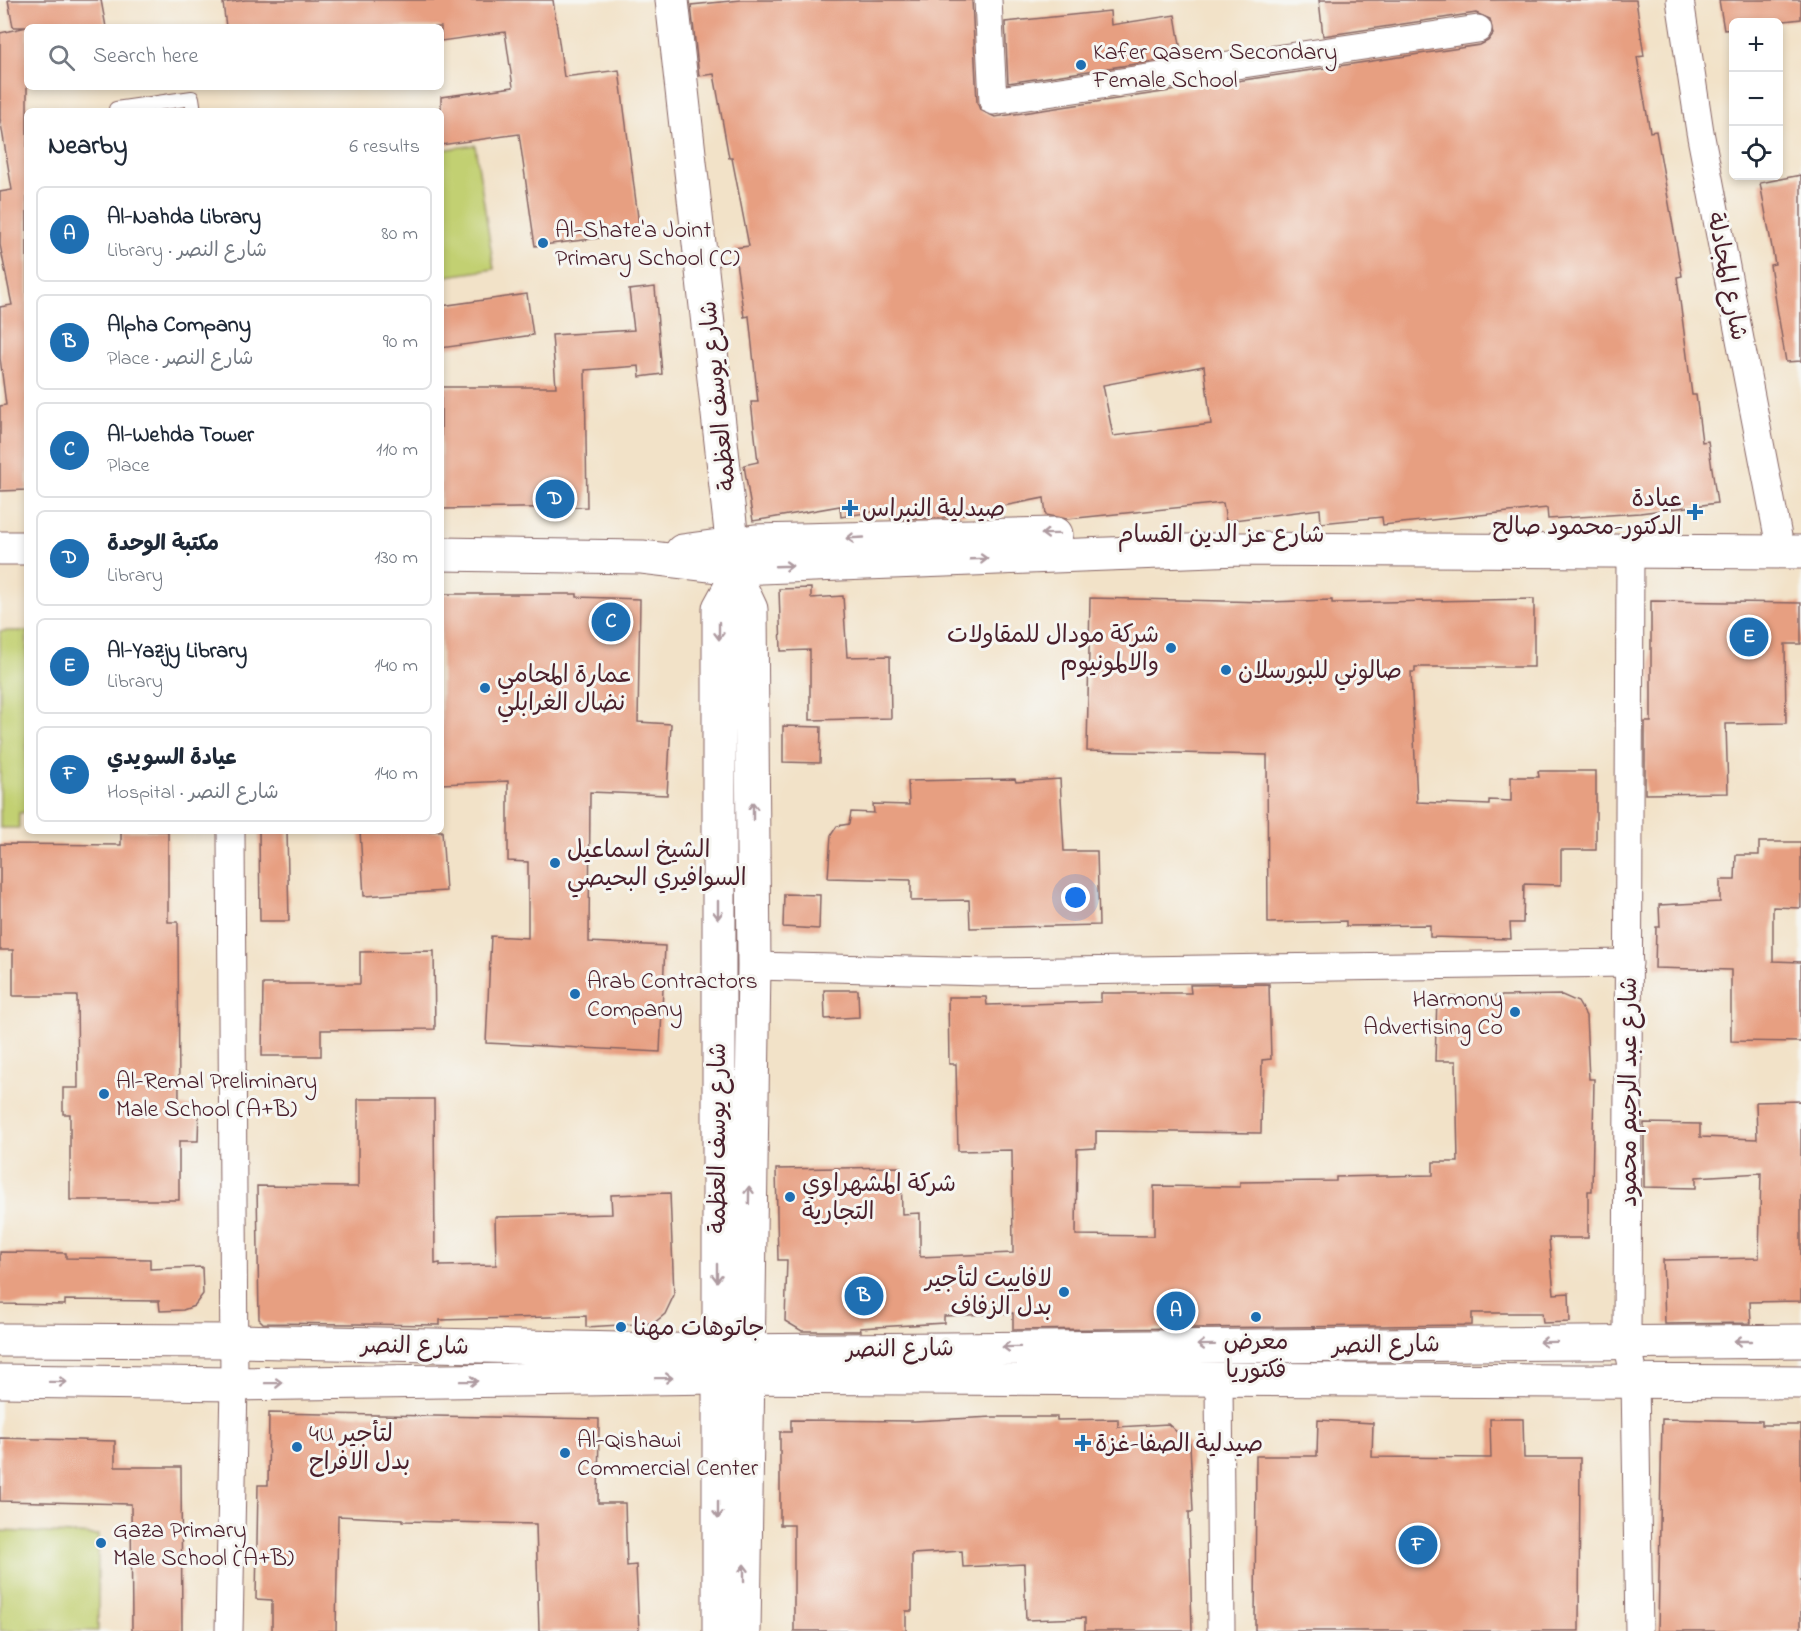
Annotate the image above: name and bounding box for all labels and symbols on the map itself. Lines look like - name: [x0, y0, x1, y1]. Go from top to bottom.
- place label: Kafer Qasem Secondary Female School: [1092, 36, 1337, 99]
- marker: Kafer Qasem Secondary Female School: [1074, 58, 1088, 72]
- street label: شارع المجادلة: [1696, 209, 1755, 344]
- place label: Al-Shate'a Joint Primary School (C): [555, 214, 740, 278]
- marker: Al-Shate'a Joint Primary School (C): [536, 236, 550, 250]
- street label: شارع يوسف العظمة: [692, 299, 747, 492]
- pin: D: [536, 476, 574, 522]
- place label: عيادة الدكتور-محمود صالح: [1492, 483, 1682, 546]
- place label: صيدلية النبراس: [862, 493, 1005, 528]
- marker: صيدلية النبراس: [843, 501, 857, 515]
- marker: عيادة الدكتور-محمود صالح: [1686, 503, 1704, 521]
- street label: شارع عز الدين القسام: [1117, 519, 1325, 554]
- one-way arrow: [1040, 528, 1060, 540]
- one-way arrow: [845, 532, 865, 543]
- one-way arrow: [968, 553, 988, 564]
- one-way arrow: [773, 560, 793, 572]
- pin: C: [592, 600, 630, 644]
- pin: E: [1730, 614, 1768, 660]
- place label: شركة مودال للمقاولات والالمونيوم: [947, 619, 1159, 682]
- one-way arrow: [713, 620, 725, 640]
- marker: شركة مودال للمقاولات والالمونيوم: [1164, 641, 1178, 655]
- place label: صالوني للبورسلان: [1238, 655, 1402, 691]
- place label: عمارة المحامي نضال الغرابلي: [497, 659, 633, 723]
- marker: صالوني للبورسلان: [1219, 663, 1233, 677]
- marker: عمارة المحامي نضال الغرابلي: [478, 681, 492, 695]
- one-way arrow: [747, 801, 759, 821]
- place label: الشيخ اسماعيل السوافيري البحيصي: [567, 834, 747, 898]
- marker: الشيخ اسماعيل السوافيري البحيصي: [548, 856, 562, 870]
- your location: [1061, 883, 1090, 912]
- one-way arrow: [712, 899, 724, 919]
- place label: Arab Contractors Company: [587, 965, 758, 1029]
- street label: شارع عبد الرحيم محمود: [1613, 977, 1648, 1207]
- place label: Harmony Advertising Co: [1363, 983, 1503, 1046]
- marker: Arab Contractors Company: [568, 987, 582, 1001]
- marker: Harmony Advertising Co: [1508, 1005, 1522, 1019]
- street label: شارع يوسف العظمة: [702, 1043, 737, 1233]
- place label: Al-Remal Preliminary Male School (A+B): [116, 1065, 317, 1128]
- marker: Al-Remal Preliminary Male School (A+B): [97, 1087, 111, 1101]
- place label: شركة المشهراوي التجارية: [802, 1168, 956, 1231]
- one-way arrow: [743, 1185, 755, 1205]
- marker: شركة المشهراوي التجارية: [783, 1190, 797, 1204]
- one-way arrow: [711, 1262, 723, 1282]
- place label: لافاييت لتأجير بدل الزفاف: [923, 1263, 1052, 1326]
- pin: B: [844, 1274, 884, 1318]
- marker: لافاييت لتأجير بدل الزفاف: [1057, 1285, 1071, 1299]
- pin: A: [1156, 1288, 1196, 1334]
- marker: معرض فكتوريا: [1249, 1310, 1263, 1324]
- place label: جاتوهات مهنا: [633, 1312, 765, 1347]
- marker: جاتوهات مهنا: [614, 1320, 628, 1334]
- place label: معرض فكتوريا: [1223, 1326, 1289, 1389]
- street label: شارع النصر: [1330, 1328, 1440, 1365]
- street label: شارع النصر: [359, 1329, 469, 1366]
- street label: شارع النصر: [844, 1332, 954, 1369]
- one-way arrow: [1733, 1335, 1753, 1347]
- one-way arrow: [1538, 1336, 1558, 1348]
- one-way arrow: [1196, 1339, 1216, 1351]
- one-way arrow: [1001, 1341, 1021, 1353]
- one-way arrow: [654, 1372, 674, 1384]
- one-way arrow: [459, 1375, 479, 1387]
- one-way arrow: [48, 1376, 68, 1387]
- one-way arrow: [264, 1377, 284, 1389]
- place label: 4U لتأجير بدل الافراح: [309, 1418, 410, 1481]
- place label: Al-Qishawi Commercial Center: [577, 1424, 759, 1487]
- place label: صيدلية الصفا-غزة: [1095, 1428, 1263, 1463]
- marker: صيدلية الصفا-غزة: [1076, 1436, 1090, 1450]
- marker: 4U لتأجير بدل الافراح: [290, 1440, 304, 1454]
- marker: Al-Qishawi Commercial Center: [558, 1446, 572, 1460]
- one-way arrow: [712, 1499, 724, 1519]
- place label: Gaza Primary Male School (A+B): [113, 1514, 294, 1577]
- pin: F: [1398, 1522, 1438, 1568]
- marker: Gaza Primary Male School (A+B): [94, 1536, 108, 1550]
- one-way arrow: [738, 1563, 750, 1583]

